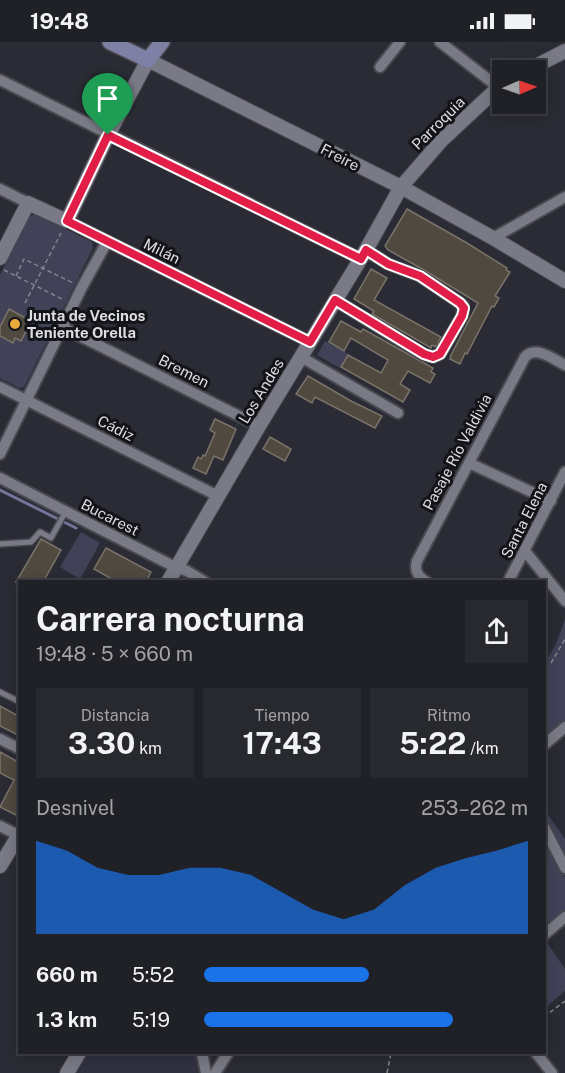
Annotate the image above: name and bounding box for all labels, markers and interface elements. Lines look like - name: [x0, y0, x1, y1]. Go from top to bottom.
- text: 19:48: [30, 8, 89, 34]
- north arrow: [492, 60, 546, 114]
- map controls: [492, 60, 546, 114]
- pin: [82, 73, 133, 135]
- icon: arrive: [91, 82, 124, 115]
- street label: Parroquia: [408, 93, 468, 153]
- street label: Freire: [318, 140, 362, 174]
- street label: Milán: [141, 235, 183, 267]
- place label: Junta de Vecinos Teniente Orella: [27, 307, 146, 341]
- marker: Junta de Vecinos Teniente Orella: [8, 317, 22, 331]
- street label: Bremen: [156, 351, 212, 391]
- street label: Los Andes: [235, 356, 287, 426]
- street label: Pasaje Río Valdivia: [419, 391, 495, 513]
- street label: Cádiz: [95, 412, 137, 444]
- street label: Santa Elena: [498, 479, 550, 561]
- street label: Bucarest: [78, 495, 142, 539]
- text: Carrera nocturna: [36, 600, 305, 638]
- button: share: [465, 600, 528, 663]
- text: 19:48 · 5 × 660 m: [36, 642, 193, 666]
- text: Distancia: [81, 706, 149, 725]
- text: Tiempo: [255, 706, 309, 725]
- text: Ritmo: [427, 706, 471, 725]
- text: 3.30: [68, 725, 135, 761]
- text: 17:43: [242, 725, 322, 761]
- text: 5:22: [399, 725, 466, 761]
- text: km: [135, 739, 162, 758]
- text: /km: [466, 739, 499, 758]
- text: Desnivel: [36, 796, 115, 820]
- text: 253–262 m: [421, 796, 528, 820]
- text: 660 m: [36, 963, 98, 987]
- text: 5:52: [132, 963, 174, 987]
- text: 1.3 km: [36, 1008, 97, 1032]
- text: 5:19: [132, 1008, 170, 1032]

